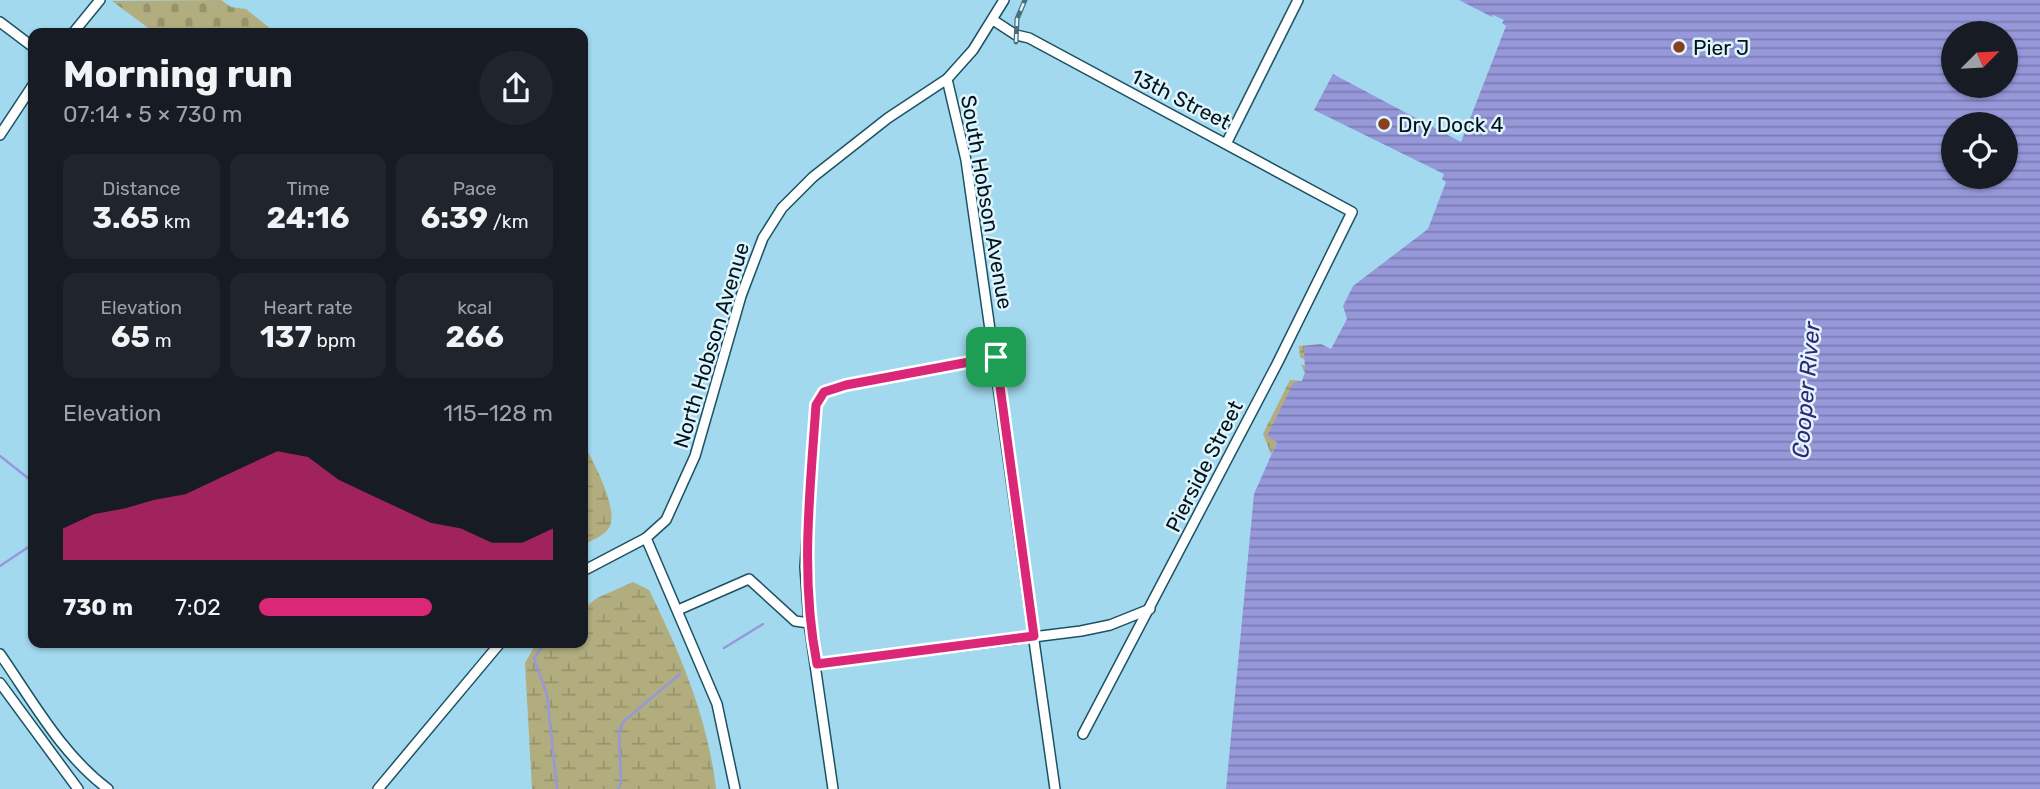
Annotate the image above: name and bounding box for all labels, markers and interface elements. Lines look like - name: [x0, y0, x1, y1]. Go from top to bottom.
- north arrow: [1941, 21, 2018, 98]
- map controls: [1941, 21, 2018, 189]
- place label: Pier J: [1693, 35, 1749, 60]
- marker: Pier J: [1671, 39, 1687, 55]
- text: Morning run: [63, 51, 293, 97]
- button: share: [479, 51, 553, 125]
- street label: 13th Street: [1127, 63, 1235, 135]
- street label: South Hobson Avenue: [956, 93, 1018, 311]
- text: 07:14 · 5 × 730 m: [63, 100, 242, 128]
- place label: Dry Dock 4: [1398, 112, 1504, 137]
- button: locate: [1941, 112, 2018, 189]
- marker: Dry Dock 4: [1376, 116, 1392, 132]
- text: Distance: [102, 177, 180, 200]
- text: Time: [286, 177, 330, 200]
- text: Pace: [453, 177, 496, 200]
- text: 3.65: [92, 200, 159, 236]
- text: 24:16: [266, 200, 350, 236]
- text: 6:39: [421, 200, 488, 236]
- text: km: [159, 210, 191, 233]
- text: /km: [488, 210, 529, 233]
- street label: North Hobson Avenue: [668, 239, 754, 451]
- text: Elevation: [101, 296, 182, 319]
- text: Heart rate: [263, 296, 353, 319]
- text: kcal: [457, 296, 492, 319]
- text: 65: [111, 319, 150, 355]
- text: 137: [260, 319, 312, 355]
- text: 266: [445, 319, 504, 355]
- water label: Cooper River: [1786, 319, 1826, 459]
- pin: [966, 327, 1026, 387]
- text: m: [150, 329, 172, 352]
- text: bpm: [312, 329, 356, 352]
- icon: arrive: [977, 338, 1015, 376]
- street label: Pierside Street: [1160, 396, 1248, 536]
- text: Elevation: [63, 399, 162, 427]
- text: 115–128 m: [443, 399, 553, 427]
- text: 730 m: [63, 593, 133, 621]
- text: 7:02: [175, 593, 221, 621]

